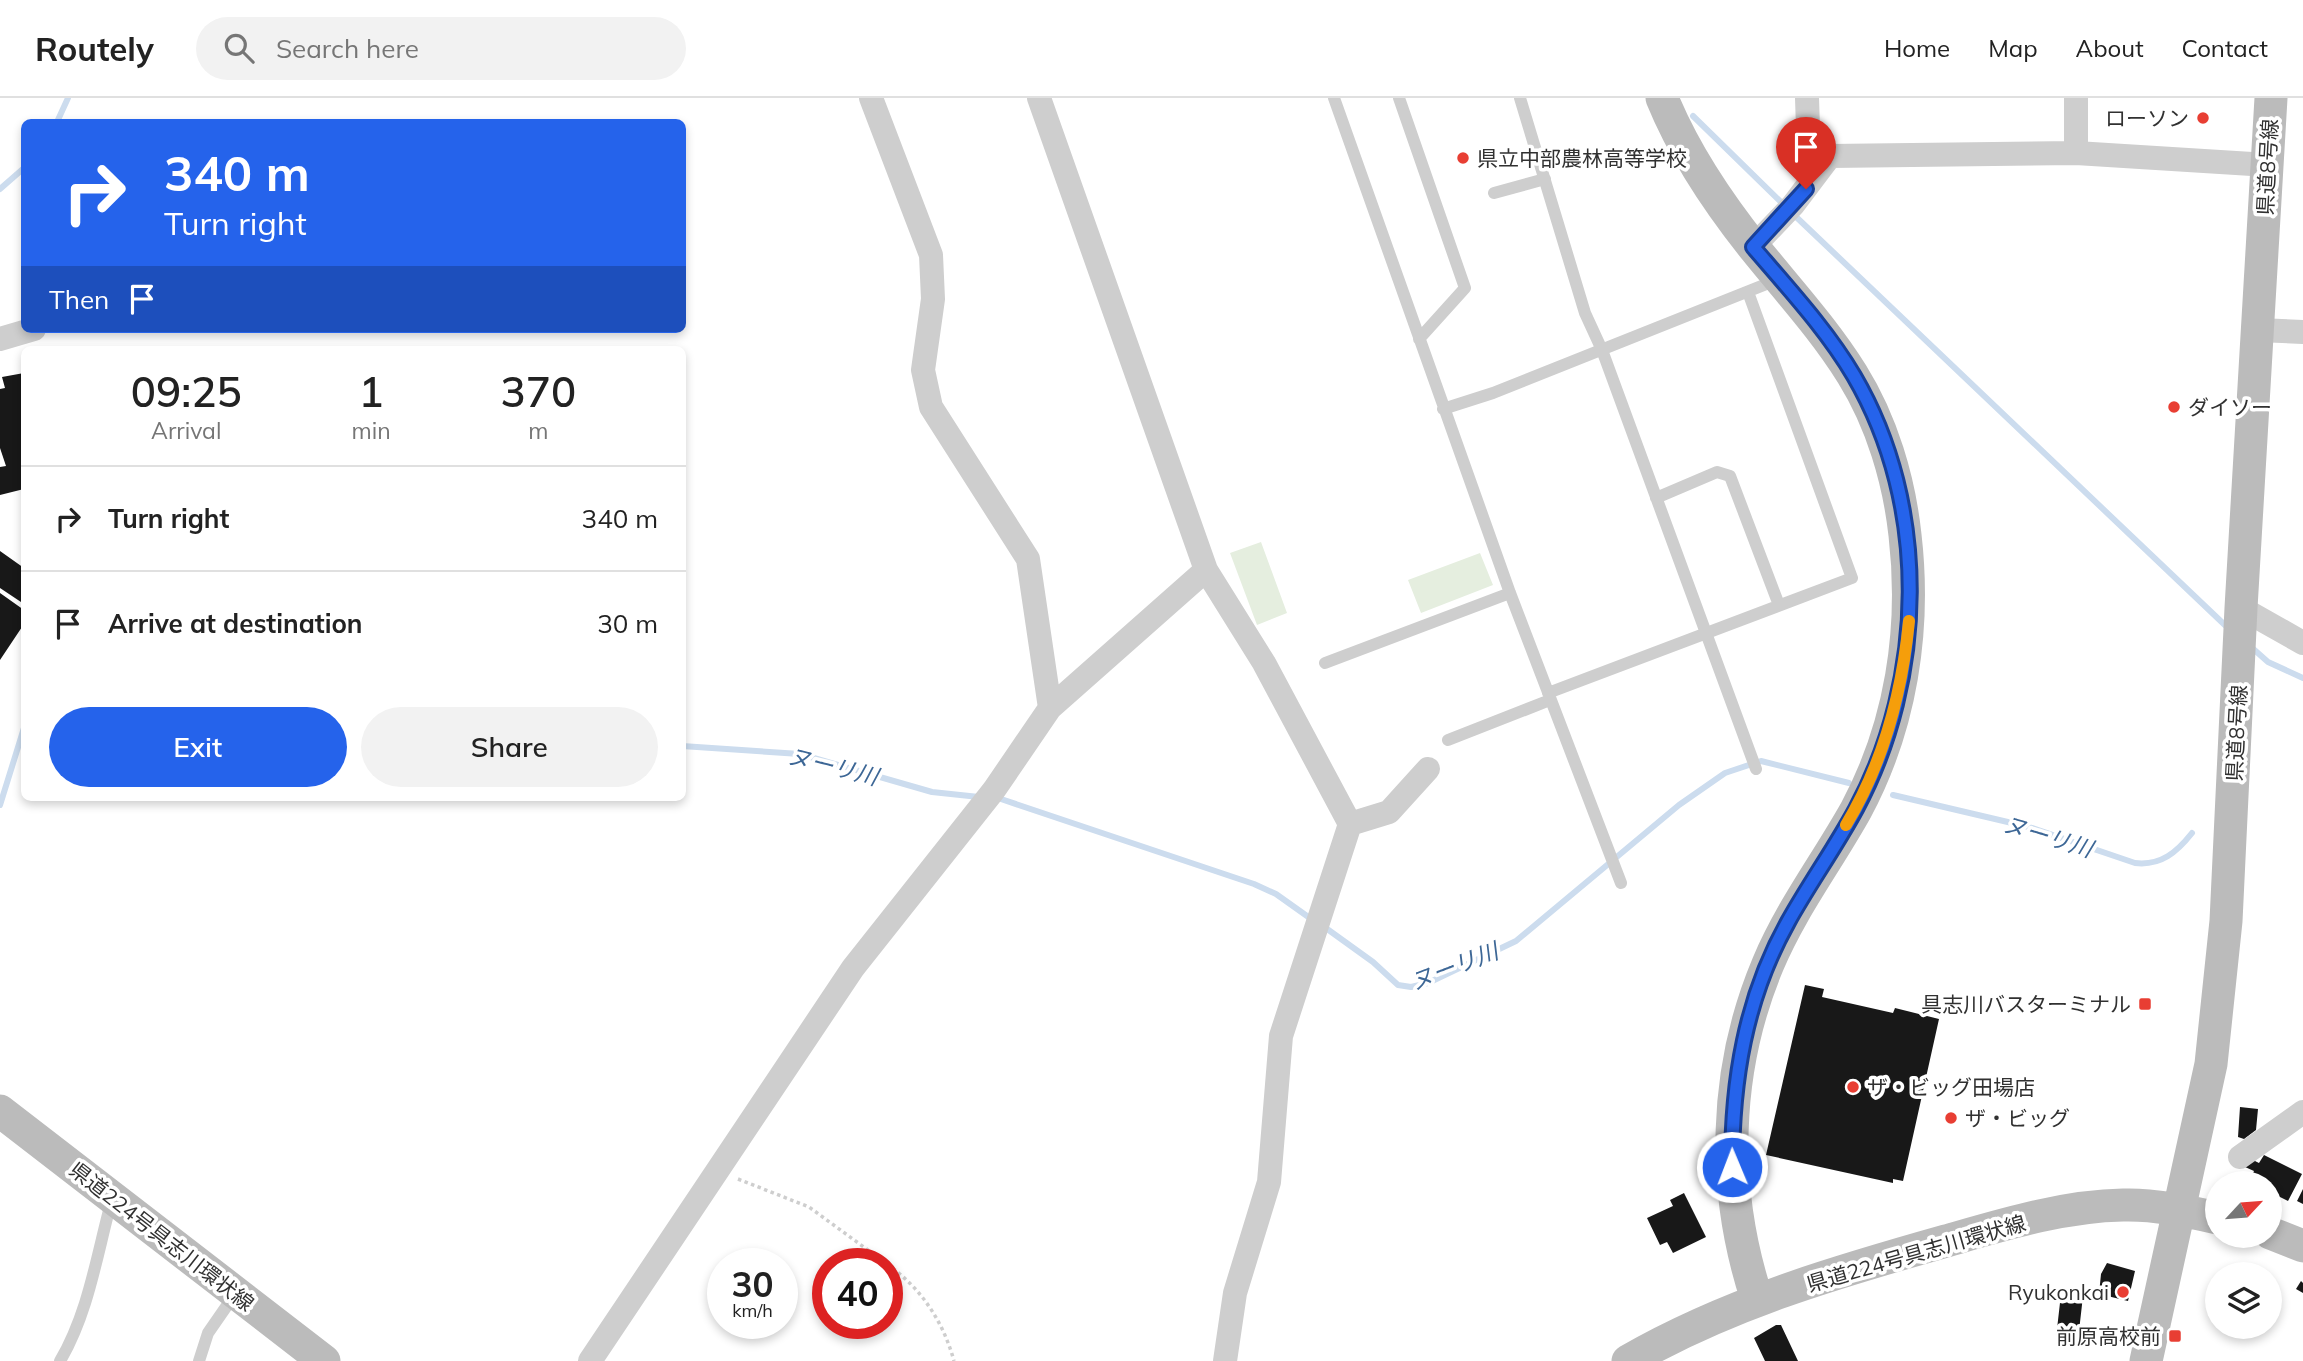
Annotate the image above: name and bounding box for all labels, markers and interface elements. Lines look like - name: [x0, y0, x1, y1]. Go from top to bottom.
- search box: [196, 17, 686, 80]
- text: Routely: [35, 28, 154, 69]
- icon: search: [220, 29, 258, 67]
- text: Search here: [276, 32, 419, 65]
- text: Home: [1884, 33, 1950, 63]
- text: Map: [1988, 33, 2038, 63]
- text: About: [2076, 33, 2144, 63]
- text: Contact: [2182, 33, 2268, 63]
- place label: ローソン: [2105, 105, 2189, 131]
- marker: ローソン: [2195, 110, 2211, 126]
- pin: [1776, 117, 1836, 189]
- street label: 県道8号線: [2251, 118, 2283, 216]
- icon: arrive: [1787, 128, 1825, 166]
- text: 340 m: [164, 142, 310, 203]
- place label: 県立中部農林高等学校: [1477, 145, 1687, 171]
- icon: right: [49, 147, 140, 238]
- marker: 県立中部農林高等学校: [1455, 150, 1471, 166]
- text: Turn right: [164, 203, 307, 243]
- icon: arrive: [123, 280, 161, 318]
- text: Then: [49, 283, 109, 316]
- text: 09:25: [131, 365, 242, 418]
- text: 1: [358, 365, 384, 418]
- text: 370: [501, 365, 576, 418]
- place label: ダイソー: [2188, 394, 2272, 420]
- marker: ダイソー: [2166, 399, 2182, 415]
- text: Arrival: [151, 416, 221, 445]
- text: min: [351, 416, 391, 445]
- text: m: [528, 416, 548, 445]
- icon: right: [49, 500, 87, 538]
- text: Turn right: [108, 502, 229, 535]
- text: 340 m: [582, 502, 658, 535]
- icon: arrive: [49, 605, 87, 643]
- text: Arrive at destination: [108, 607, 363, 640]
- text: 30 m: [597, 607, 658, 640]
- street label: 県道8号線: [2220, 684, 2252, 782]
- button: Exit: [49, 707, 347, 787]
- button: Share: [361, 707, 658, 787]
- water label: ヌーリ川: [785, 741, 884, 792]
- water label: ヌーリ川: [2000, 809, 2099, 864]
- water label: ヌーリ川: [1406, 935, 1505, 996]
- place label: 具志川バスターミナル: [1921, 991, 2131, 1017]
- marker: 具志川バスターミナル: [2137, 996, 2153, 1012]
- place label: ザ・ビッグ田場店: [1867, 1074, 2035, 1100]
- marker: ザ・ビッグ田場店: [1845, 1079, 1861, 1095]
- place label: ザ・ビッグ: [1965, 1105, 2070, 1131]
- marker: ザ・ビッグ: [1943, 1110, 1959, 1126]
- position arrow: [1695, 1130, 1769, 1204]
- street label: 県道224号具志川環状線: [65, 1156, 259, 1316]
- north arrow: [2205, 1171, 2282, 1248]
- map controls: [2205, 1171, 2282, 1339]
- street label: 県道224号具志川環状線: [1803, 1209, 2029, 1297]
- speed limit sign: 40: [812, 1248, 903, 1339]
- text: 30: [731, 1262, 774, 1306]
- button: layers: [2205, 1262, 2282, 1339]
- place label: Ryukonkai: [2008, 1279, 2109, 1305]
- marker: Ryukonkai: [2115, 1284, 2131, 1300]
- text: km/h: [732, 1299, 773, 1322]
- place label: 前原高校前: [2056, 1323, 2161, 1349]
- marker: 前原高校前: [2167, 1328, 2183, 1344]

